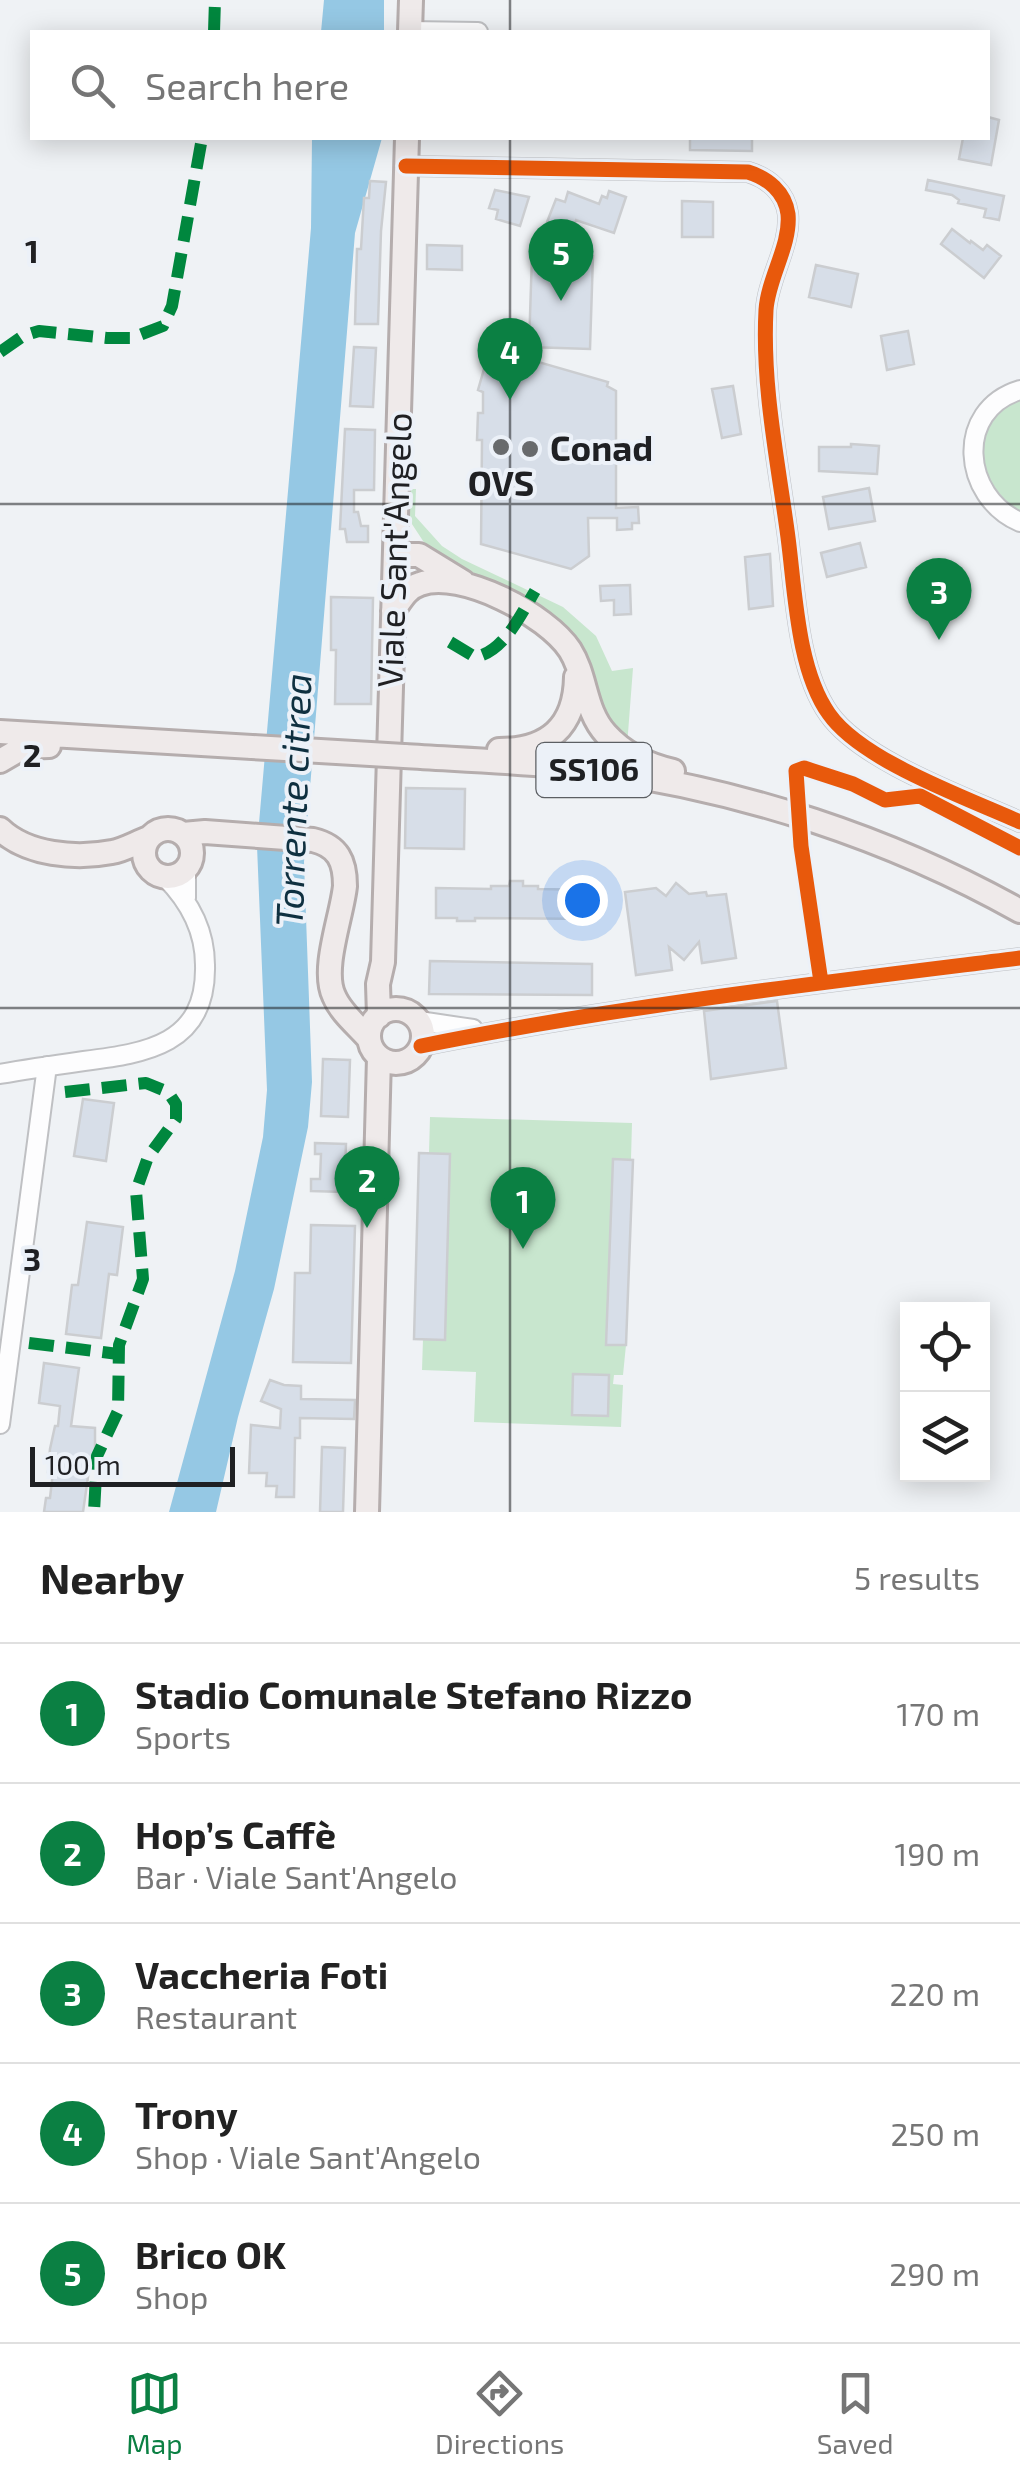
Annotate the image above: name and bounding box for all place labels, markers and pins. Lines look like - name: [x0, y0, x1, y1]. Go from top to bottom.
- pin: 5: [528, 218, 594, 301]
- pin: 4: [478, 318, 542, 400]
- place label: Conad: [550, 426, 653, 468]
- marker: OVS: [490, 436, 512, 458]
- marker: Conad: [519, 438, 541, 460]
- place label: OVS: [468, 461, 534, 503]
- pin: 3: [906, 558, 972, 640]
- pin: 2: [334, 1146, 400, 1228]
- pin: 1: [490, 1166, 556, 1249]

